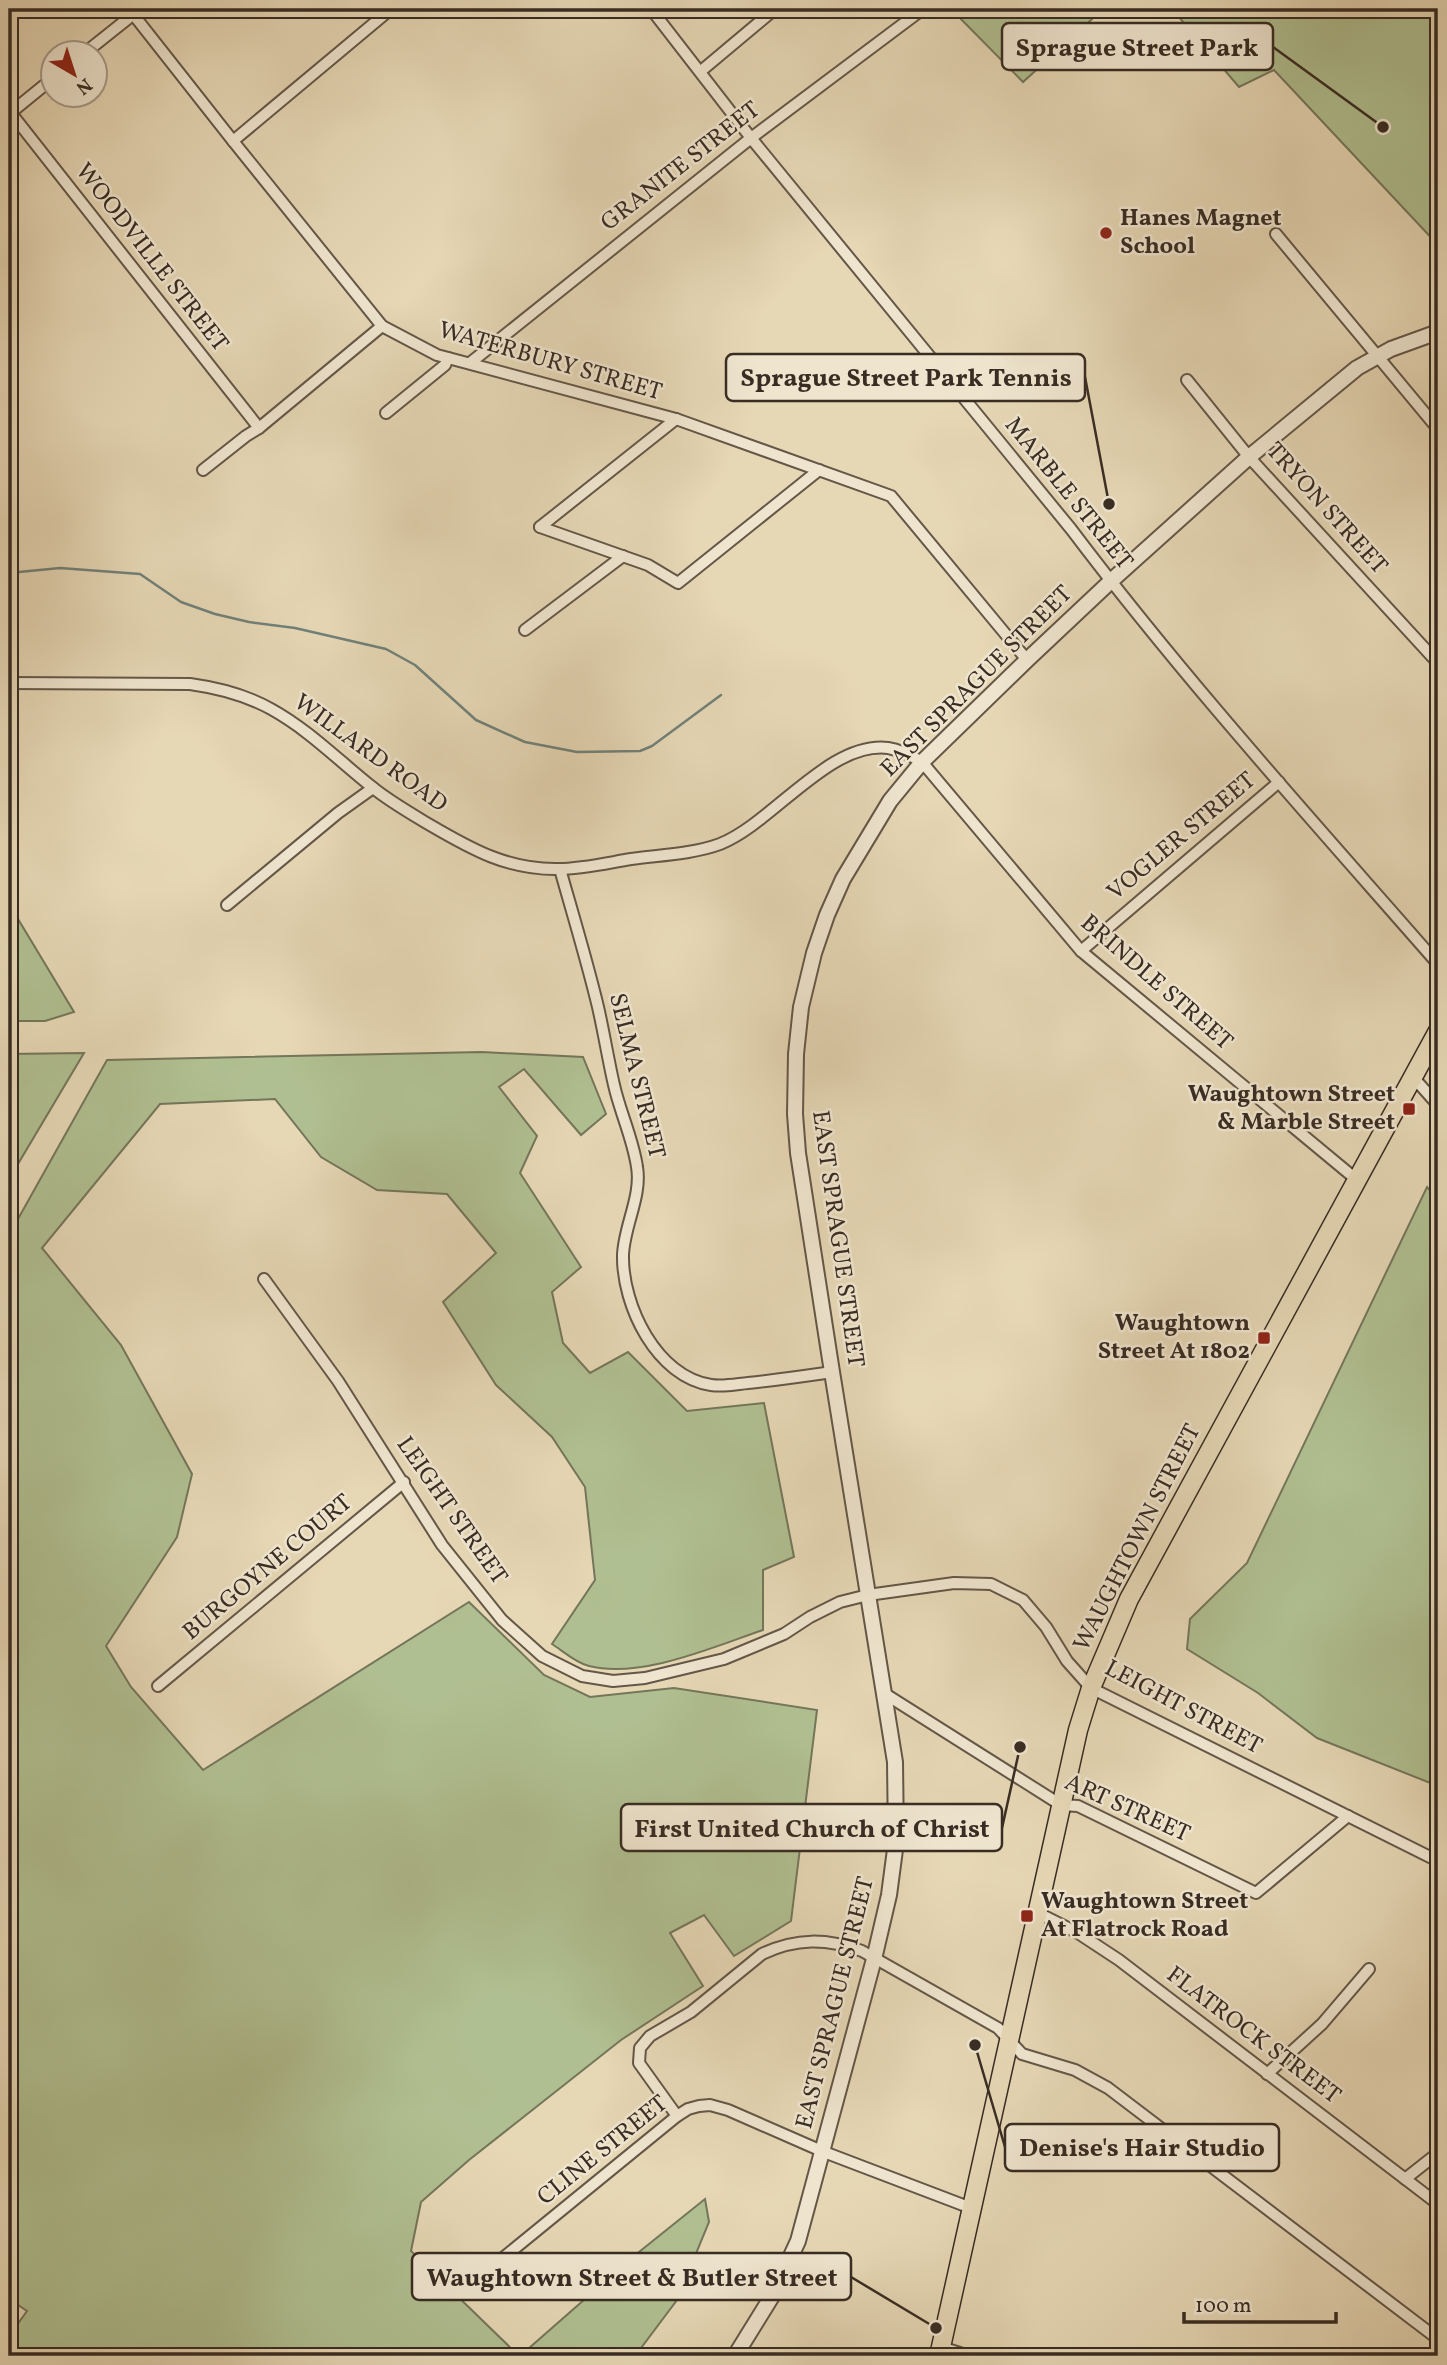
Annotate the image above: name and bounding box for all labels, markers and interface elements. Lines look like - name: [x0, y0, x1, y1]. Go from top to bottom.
- callout: Sprague Street Park: [1002, 23, 1273, 70]
- text: Sprague Street Park: [1015, 31, 1259, 67]
- north arrow: [38, 38, 108, 108]
- text: N: [70, 71, 97, 100]
- street label: GRANITE STREET: [594, 94, 768, 240]
- street label: WOODVILLE STREET: [66, 156, 236, 360]
- place label: Hanes Magnet School: [1120, 202, 1282, 264]
- marker: Hanes Magnet School: [1098, 225, 1114, 241]
- street label: WATERBURY STREET: [434, 314, 666, 410]
- callout: Sprague Street Park Tennis: [726, 354, 1085, 401]
- text: Sprague Street Park Tennis: [740, 361, 1072, 397]
- street label: MARBLE STREET: [996, 410, 1140, 578]
- street label: TRYON STREET: [1257, 435, 1395, 583]
- street label: EAST SPRAGUE STREET: [873, 578, 1081, 786]
- street label: WILLARD ROAD: [286, 686, 454, 822]
- street label: VOGLER STREET: [1100, 765, 1264, 909]
- street label: BRINDLE STREET: [1072, 907, 1240, 1059]
- street label: SELMA STREET: [599, 990, 673, 1162]
- place label: Waughtown Street & Marble Street: [1188, 1078, 1395, 1140]
- marker: Waughtown Street & Marble Street: [1401, 1101, 1417, 1117]
- street label: EAST SPRAGUE STREET: [802, 1108, 872, 1370]
- place label: Waughtown Street At 1802: [1098, 1307, 1250, 1369]
- marker: Waughtown Street At 1802: [1256, 1330, 1272, 1346]
- street label: WAUGHTOWN STREET: [1066, 1418, 1210, 1658]
- street label: LEIGHT STREET: [387, 1430, 515, 1592]
- street label: BURGOYNE COURT: [176, 1487, 360, 1649]
- street label: LEIGHT STREET: [1098, 1652, 1268, 1764]
- street label: ART STREET: [1059, 1766, 1195, 1852]
- callout: First United Church of Christ: [621, 1804, 1002, 1851]
- text: First United Church of Christ: [634, 1812, 990, 1848]
- street label: EAST SPRAGUE STREET: [788, 1873, 884, 2133]
- place label: Waughtown Street At Flatrock Road: [1041, 1885, 1248, 1947]
- marker: Waughtown Street At Flatrock Road: [1019, 1908, 1035, 1924]
- street label: FLATROCK STREET: [1159, 1959, 1347, 2113]
- street label: CLINE STREET: [530, 2088, 676, 2214]
- callout: Denise's Hair Studio: [1005, 2124, 1279, 2171]
- text: Denise's Hair Studio: [1019, 2131, 1265, 2167]
- callout: Waughtown Street & Butler Street: [412, 2253, 851, 2300]
- text: Waughtown Street & Butler Street: [427, 2261, 838, 2297]
- scale bar: [1184, 2281, 1337, 2325]
- text: 100 m: [1195, 2292, 1252, 2321]

